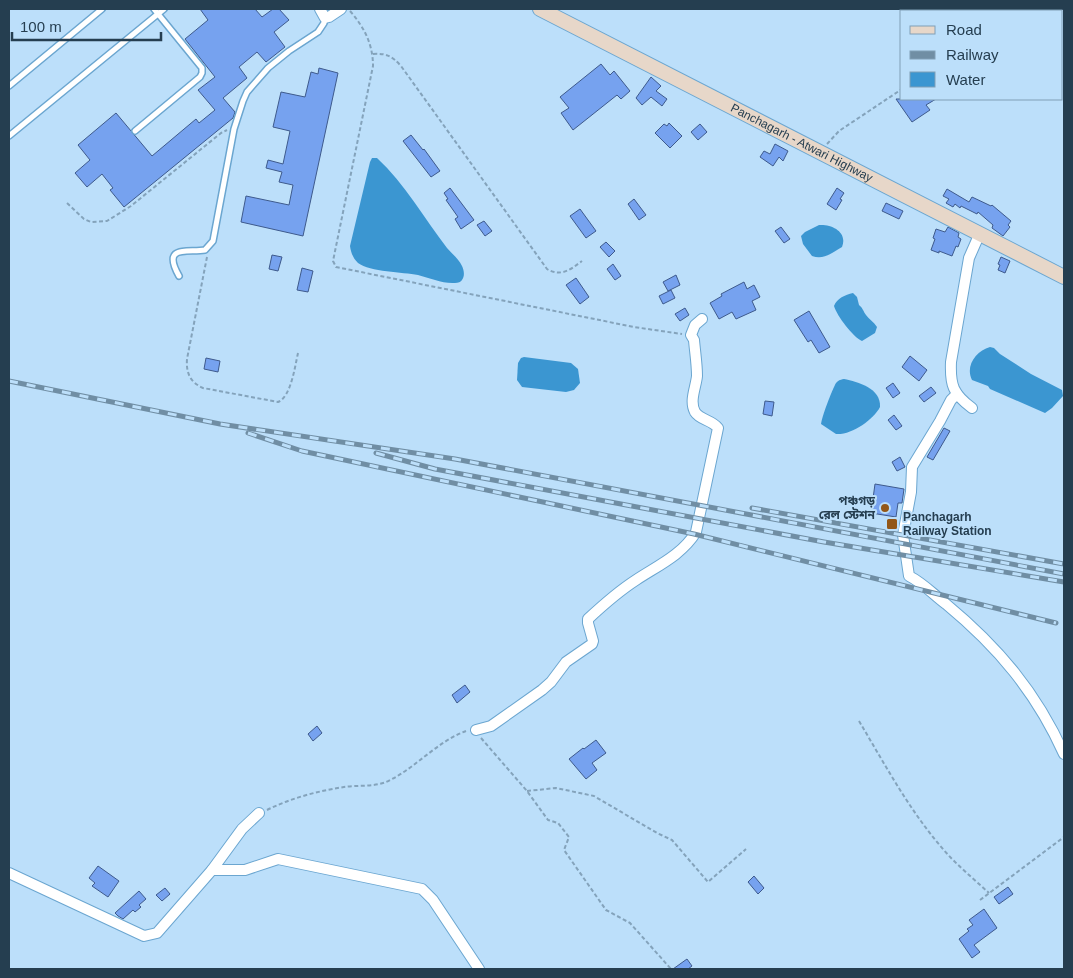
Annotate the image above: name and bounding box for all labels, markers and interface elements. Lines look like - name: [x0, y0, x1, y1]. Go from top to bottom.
- scale bar: [12, 10, 161, 42]
- legend: [900, 10, 1063, 100]
- text: 100 m: [20, 18, 62, 35]
- text: Road: [946, 21, 982, 38]
- text: Railway: [946, 46, 999, 63]
- text: Water: [946, 71, 985, 88]
- street label: Panchagarh - Atwari Highway: [728, 101, 875, 185]
- place label: পঞ্চগড় রেল স্টেশন: [819, 494, 876, 522]
- marker: পঞ্চগড় রেল স্টেশন: [879, 502, 891, 514]
- place label: Panchagarh Railway Station: [903, 510, 992, 538]
- marker: Panchagarh Railway Station: [885, 517, 899, 531]

